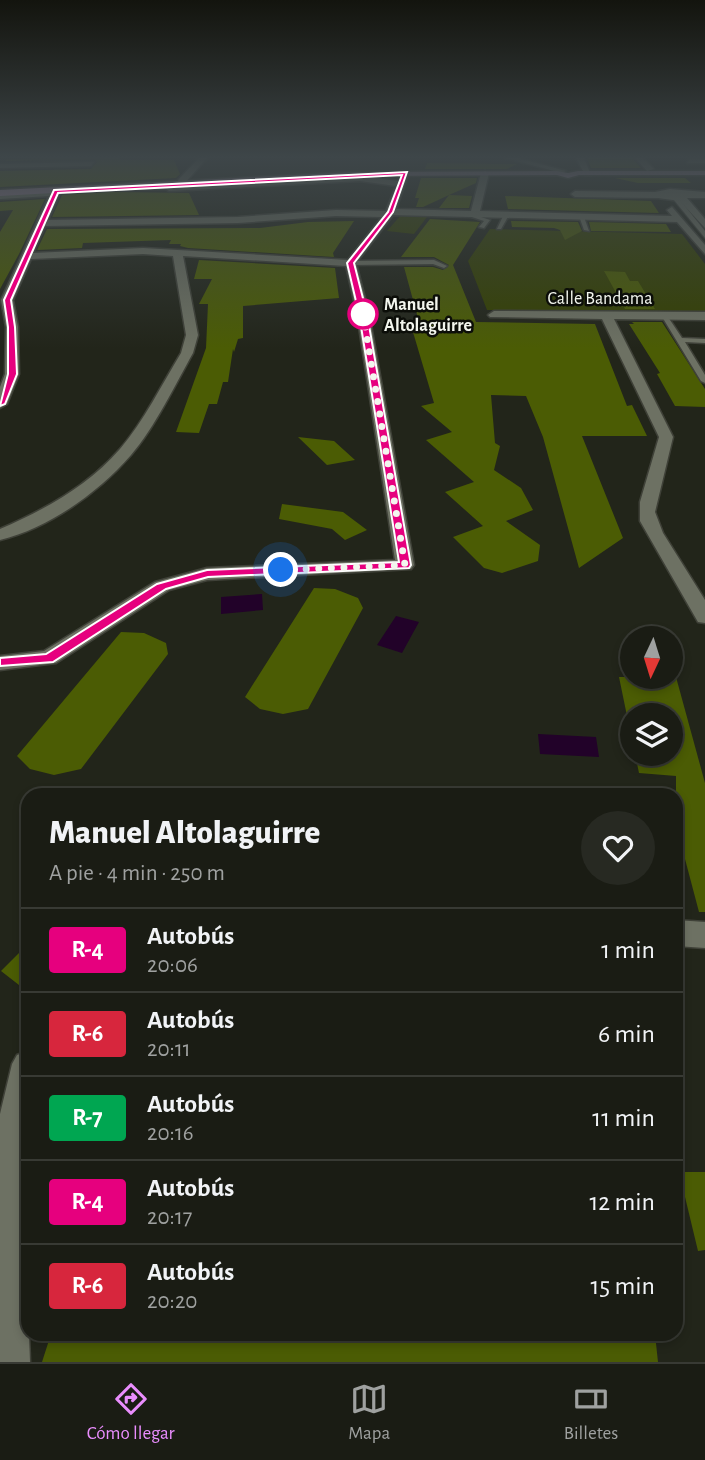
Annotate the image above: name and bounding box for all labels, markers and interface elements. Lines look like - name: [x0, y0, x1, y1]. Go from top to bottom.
- street label: Calle Bandama: [547, 290, 653, 308]
- place label: Manuel Altolaguirre: [384, 296, 472, 335]
- marker: Manuel Altolaguirre: [348, 299, 378, 329]
- your location: [263, 552, 298, 587]
- north arrow: [620, 626, 682, 690]
- map controls: [620, 626, 683, 766]
- button: layers: [620, 703, 683, 766]
- button: heart: [581, 811, 655, 885]
- text: Manuel Altolaguirre: [49, 817, 320, 850]
- text: A pie · 4 min · 250 m: [49, 862, 225, 885]
- text: Autobús: [147, 923, 234, 949]
- text: 1 min: [601, 937, 655, 963]
- text: R-4: [71, 938, 104, 962]
- text: 20:06: [147, 954, 198, 977]
- text: Autobús: [147, 1007, 234, 1033]
- text: 6 min: [598, 1021, 655, 1047]
- text: R-6: [72, 1022, 103, 1046]
- text: 20:11: [147, 1038, 191, 1061]
- text: Autobús: [147, 1091, 234, 1117]
- text: 11 min: [592, 1105, 655, 1131]
- text: R-7: [72, 1106, 103, 1130]
- text: 20:16: [147, 1122, 194, 1145]
- text: Autobús: [147, 1175, 234, 1201]
- text: 12 min: [589, 1189, 655, 1215]
- text: R-4: [71, 1190, 104, 1214]
- text: 20:17: [147, 1206, 192, 1229]
- text: Autobús: [147, 1259, 234, 1285]
- text: 15 min: [590, 1273, 655, 1299]
- text: R-6: [72, 1274, 103, 1298]
- text: 20:20: [147, 1290, 198, 1313]
- tab: Cómo llegar: [87, 1380, 175, 1445]
- tab: Mapa: [348, 1380, 390, 1445]
- tab: Billetes: [564, 1380, 618, 1445]

